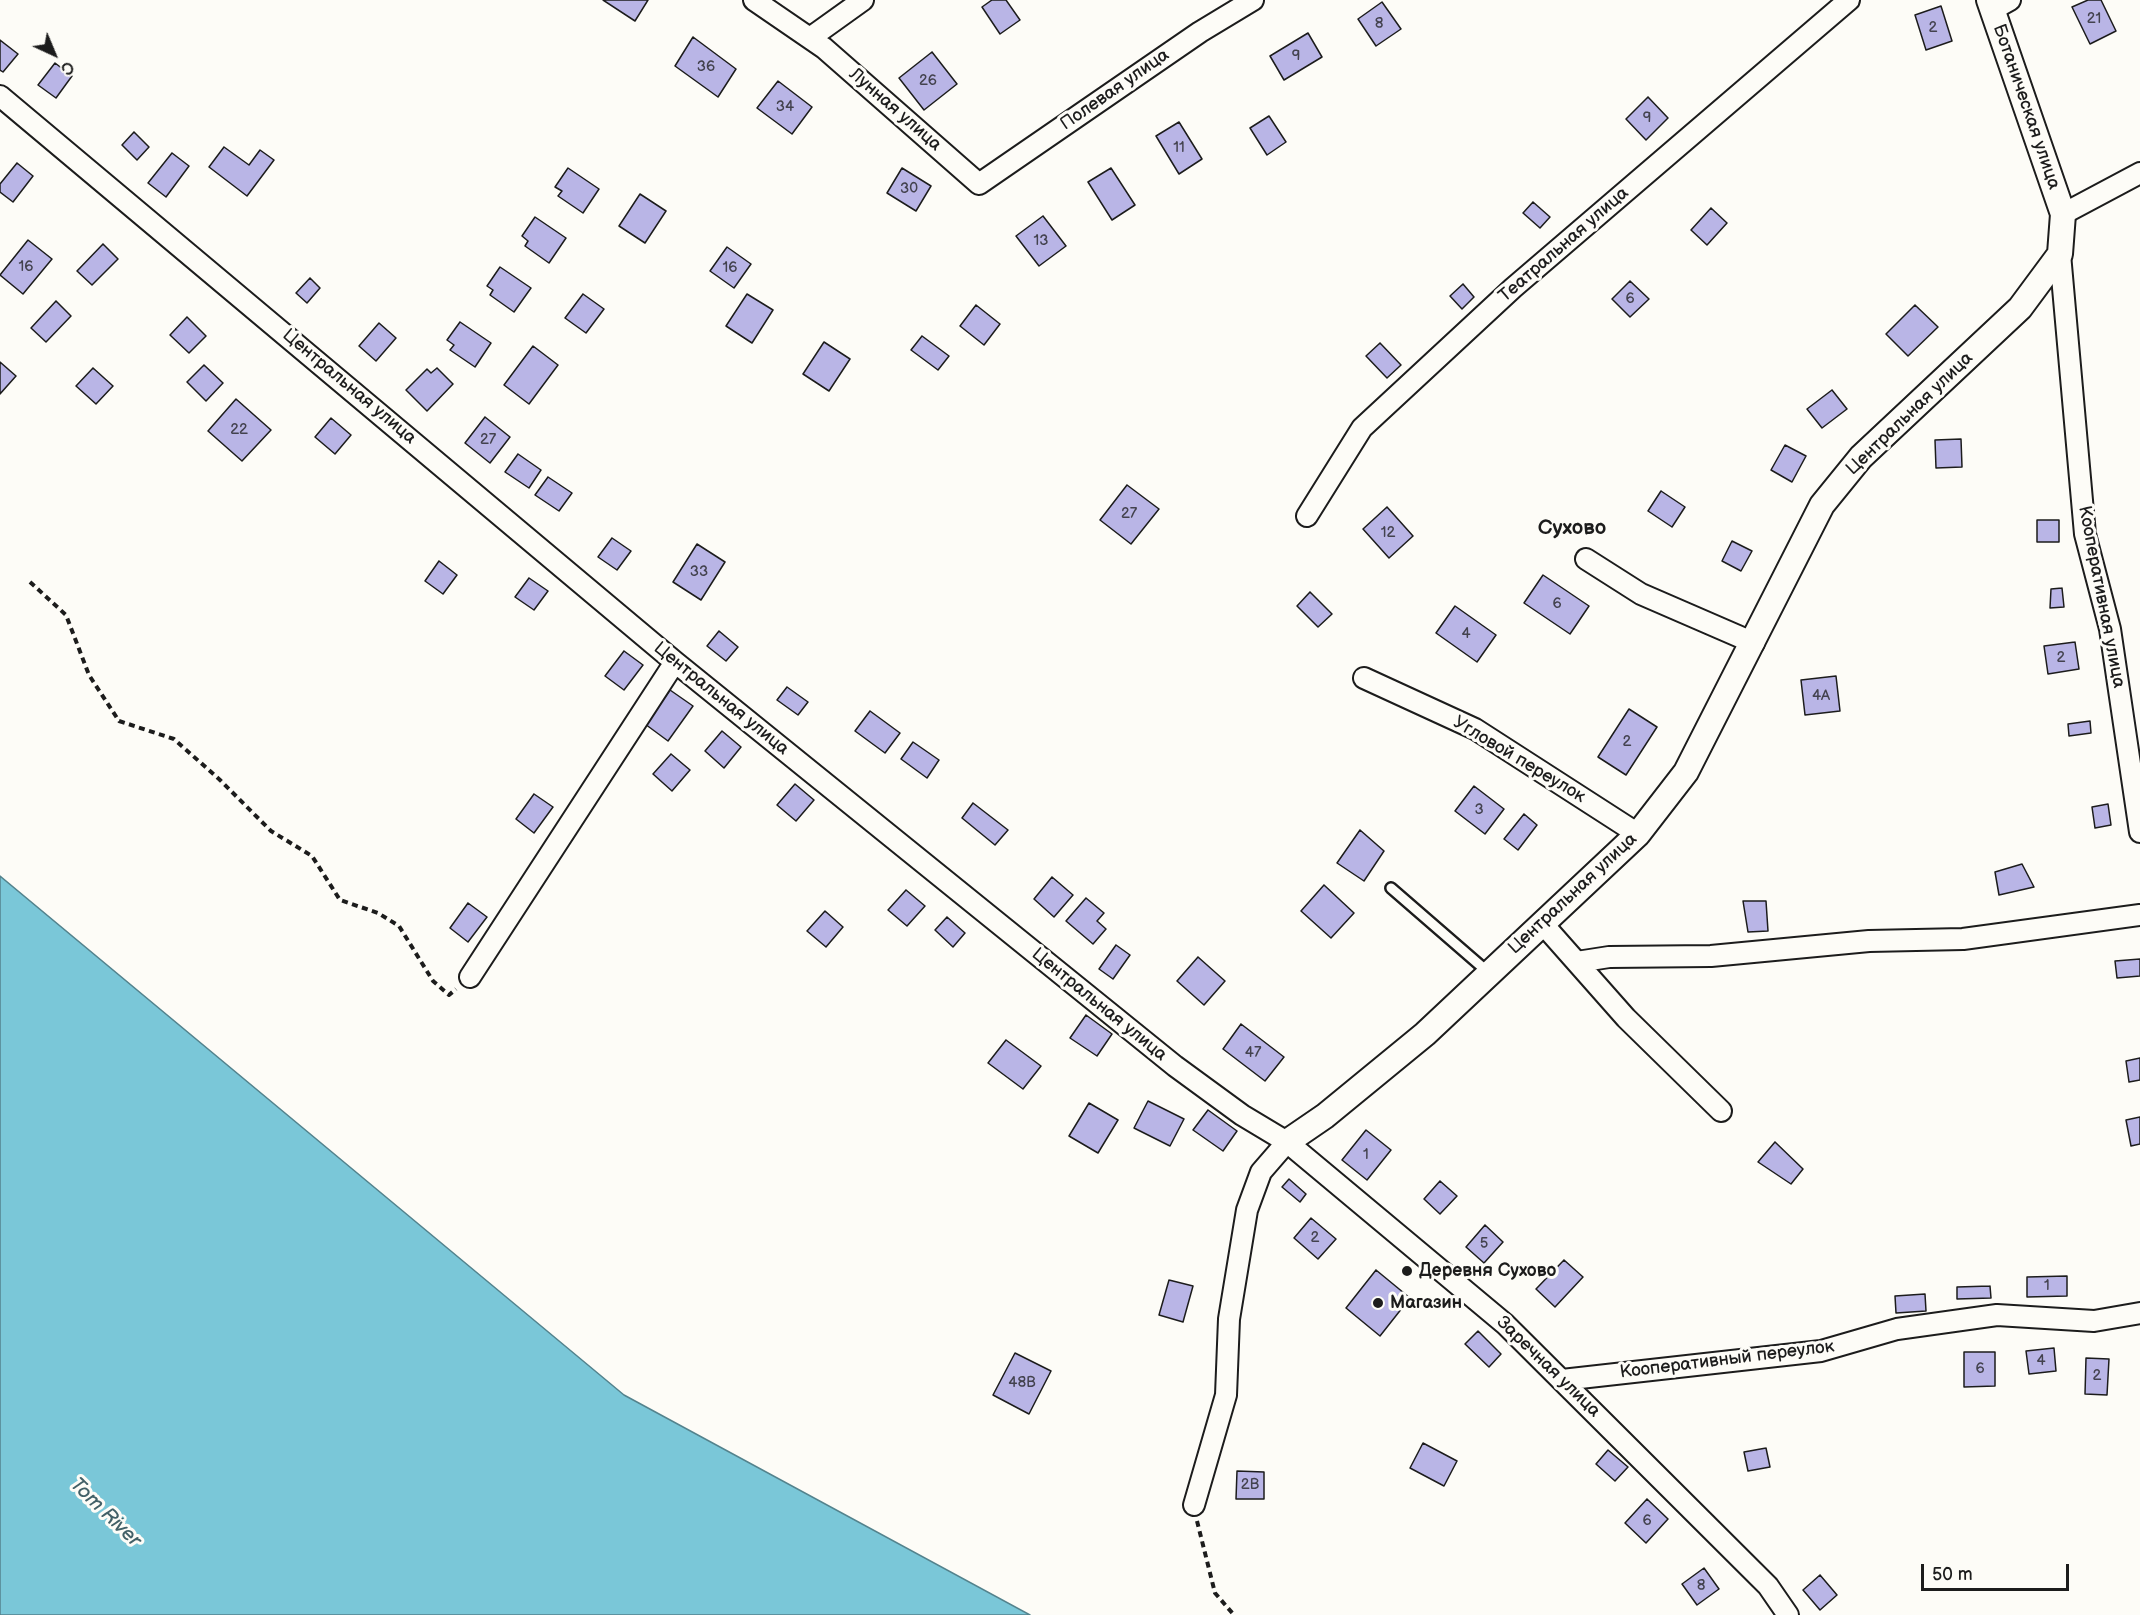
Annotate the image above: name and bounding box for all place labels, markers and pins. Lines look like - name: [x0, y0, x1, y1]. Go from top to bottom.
- place label: Деревня Сухово: [1419, 1260, 1556, 1282]
- marker: Деревня Сухово: [1400, 1264, 1414, 1278]
- place label: Магазин: [1390, 1292, 1462, 1314]
- marker: Магазин: [1371, 1296, 1385, 1310]

